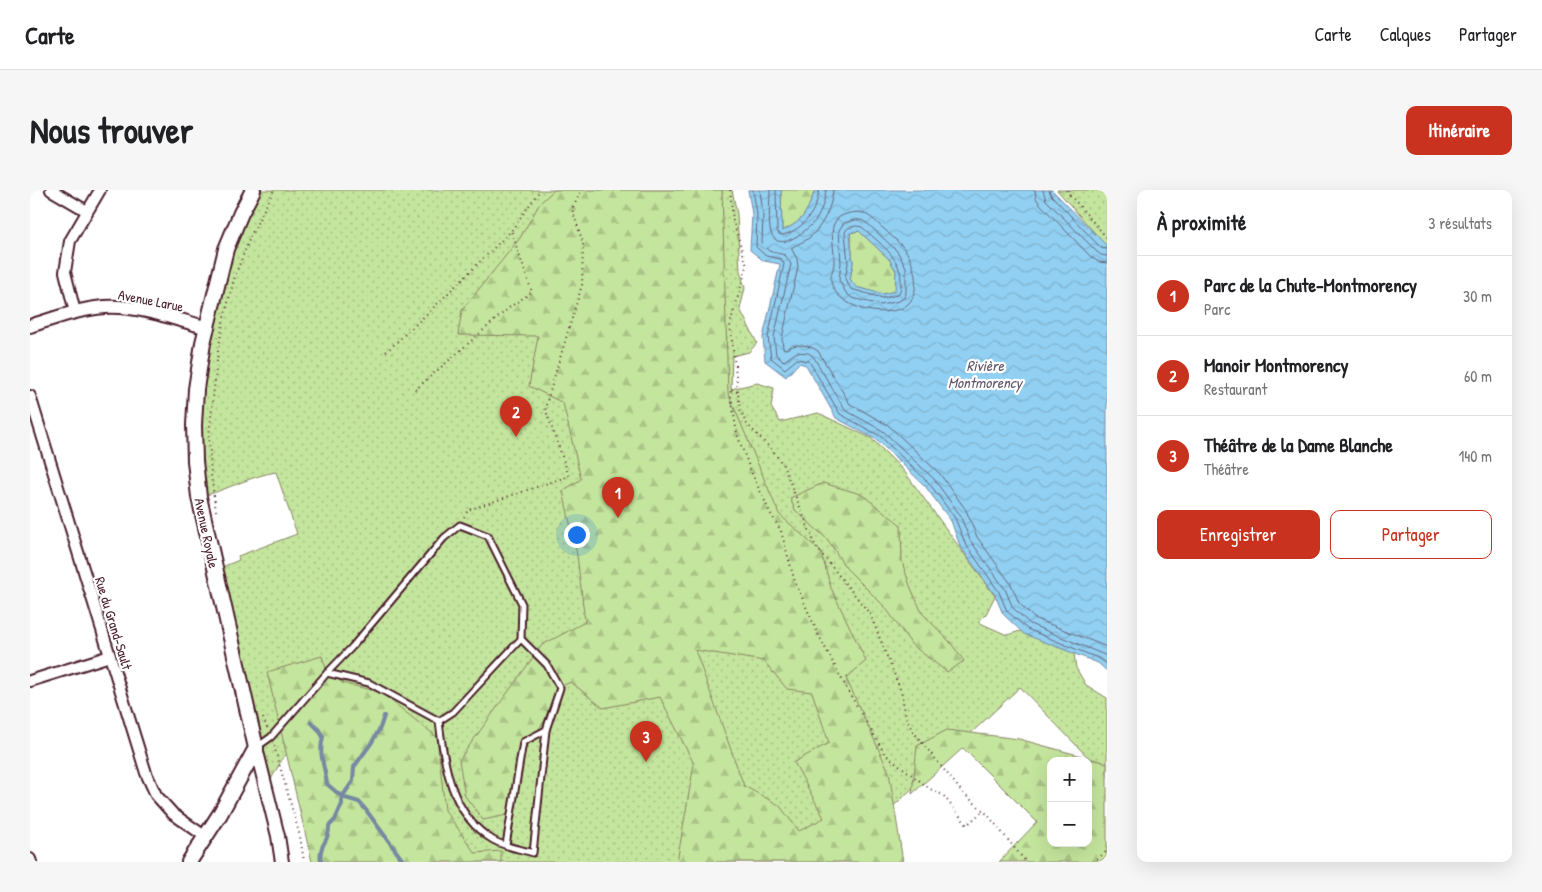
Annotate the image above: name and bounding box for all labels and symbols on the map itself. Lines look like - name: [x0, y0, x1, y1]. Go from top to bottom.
- street label: Avenue Larue: [117, 284, 186, 316]
- water label: Rivière Montmorency: [948, 355, 1024, 393]
- pin: 2: [500, 396, 532, 437]
- pin: 1: [602, 477, 634, 518]
- street label: Avenue Royale: [189, 496, 224, 571]
- your location: [564, 522, 590, 548]
- street label: Rue du Grand-Sault: [91, 574, 137, 672]
- pin: 3: [630, 721, 662, 762]

